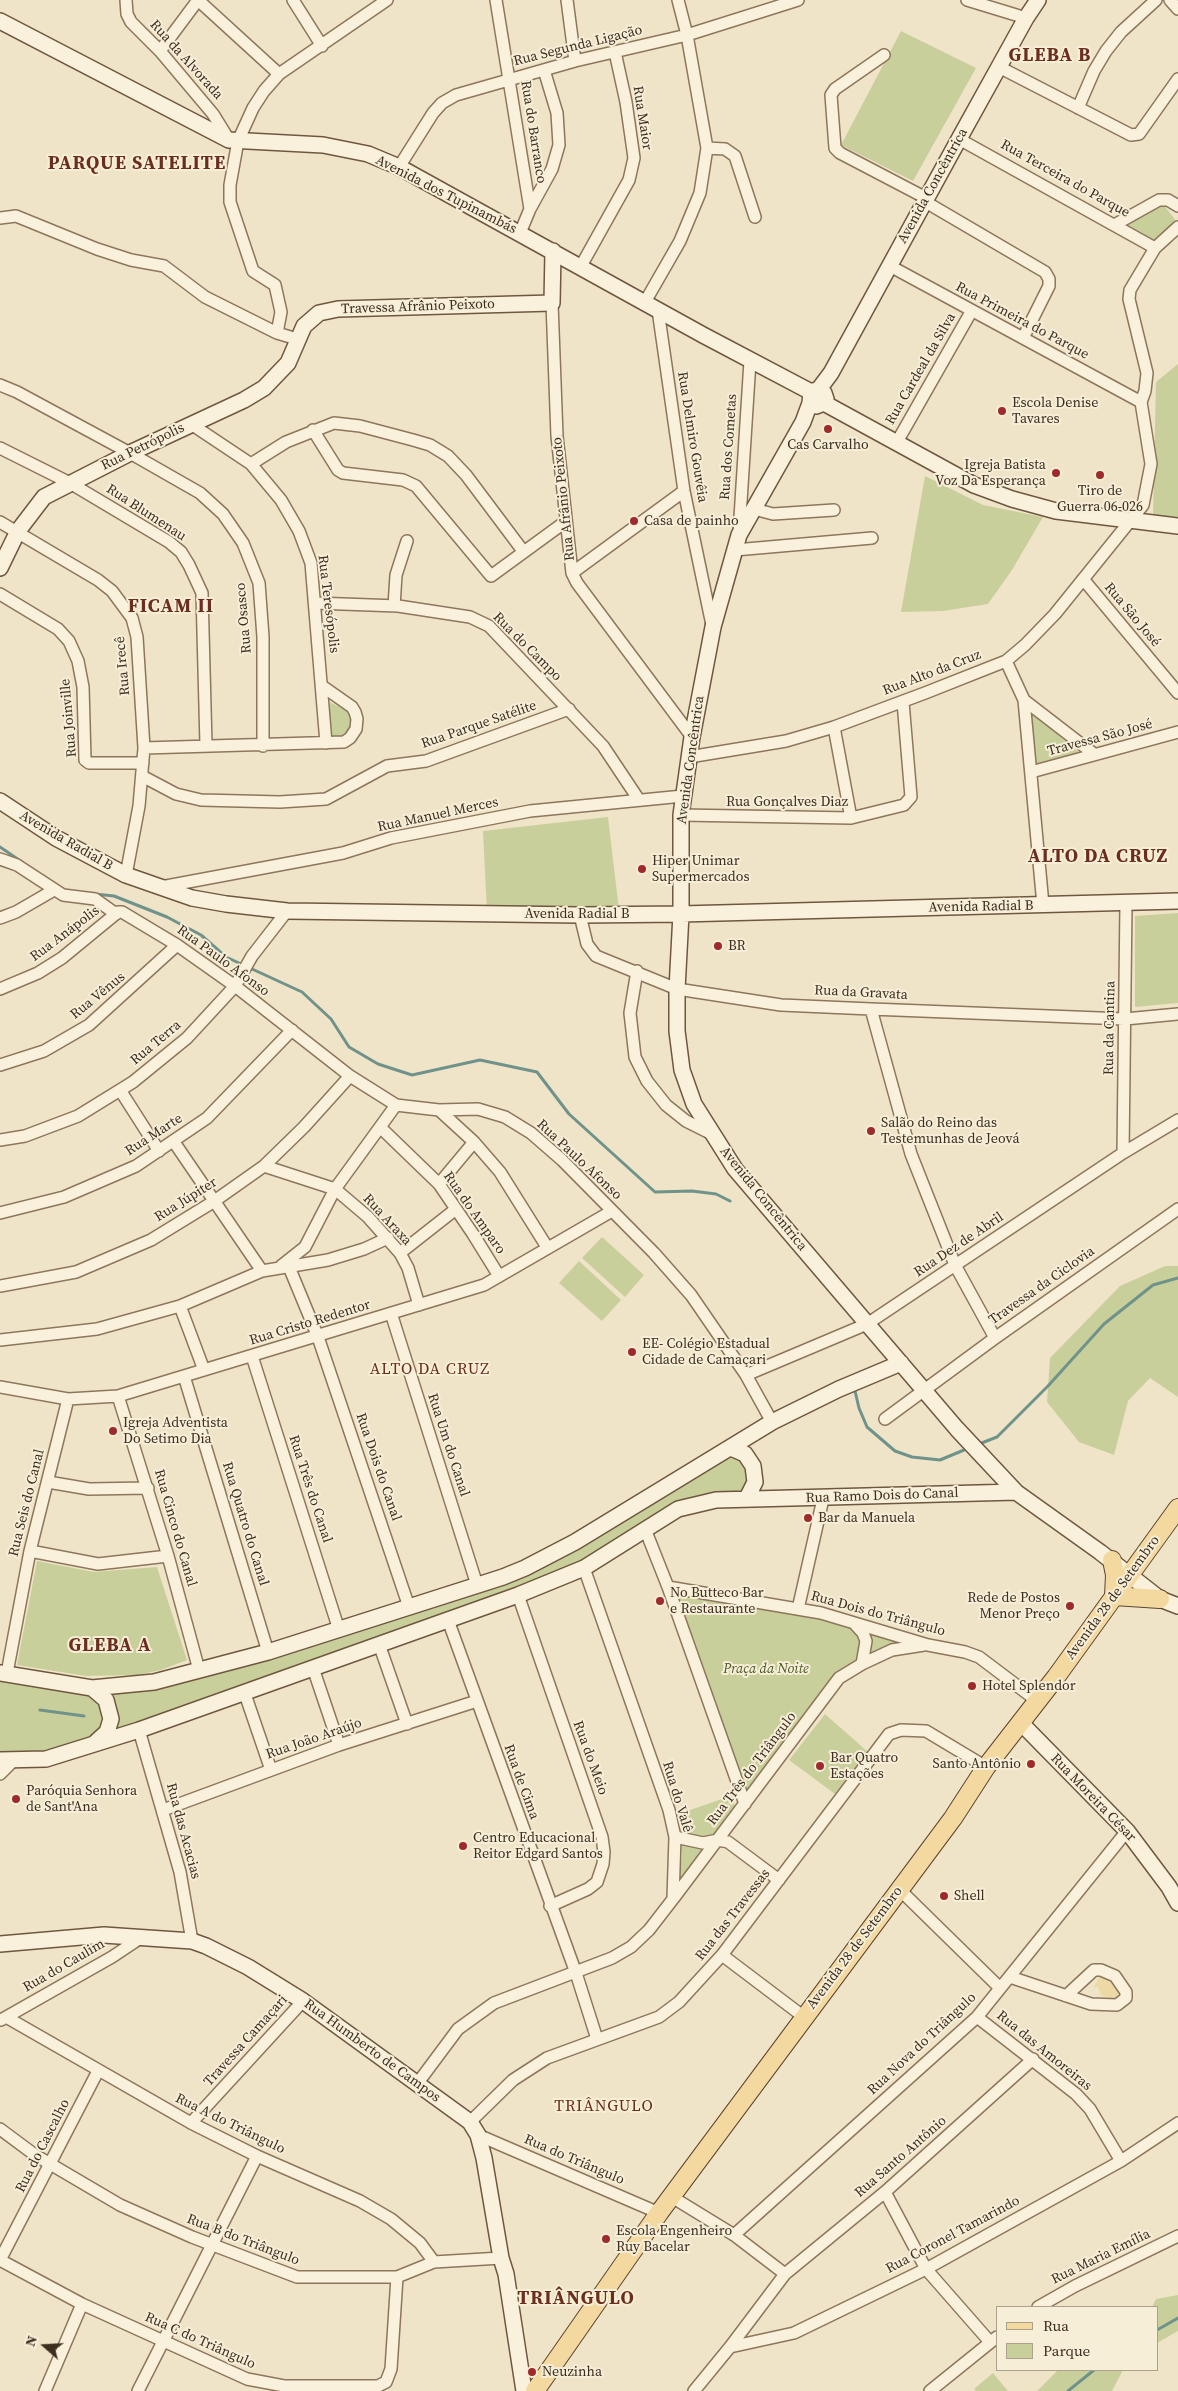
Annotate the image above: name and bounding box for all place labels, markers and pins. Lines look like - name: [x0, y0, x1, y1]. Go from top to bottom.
- place label: Escola Denise Tavares: [1012, 395, 1098, 428]
- marker: Escola Denise Tavares: [996, 405, 1008, 417]
- marker: Cas Carvalho: [822, 423, 834, 435]
- place label: Cas Carvalho: [787, 437, 869, 453]
- place label: Igreja Batista Voz Da Esperança: [935, 457, 1046, 490]
- marker: Igreja Batista Voz Da Esperança: [1050, 467, 1062, 479]
- marker: Tiro de Guerra 06-026: [1094, 469, 1106, 481]
- place label: Tiro de Guerra 06-026: [1057, 483, 1143, 516]
- place label: Casa de painho: [644, 513, 739, 529]
- marker: Casa de painho: [628, 515, 640, 527]
- place label: Hiper Unimar Supermercados: [652, 853, 749, 886]
- marker: Hiper Unimar Supermercados: [636, 863, 648, 875]
- place label: BR: [728, 938, 746, 954]
- marker: BR: [712, 940, 724, 952]
- place label: Salão do Reino das Testemunhas de Jeová: [881, 1115, 1020, 1148]
- marker: Salão do Reino das Testemunhas de Jeová: [865, 1125, 877, 1137]
- place label: EE- Colégio Estadual Cidade de Camaçari: [642, 1336, 770, 1368]
- marker: EE- Colégio Estadual Cidade de Camaçari: [626, 1346, 638, 1358]
- place label: Igreja Adventista Do Setimo Dia: [123, 1415, 228, 1448]
- marker: Igreja Adventista Do Setimo Dia: [107, 1425, 119, 1437]
- place label: Bar da Manuela: [818, 1510, 915, 1526]
- marker: Bar da Manuela: [802, 1512, 814, 1524]
- place label: No Butteco Bar e Restaurante: [670, 1585, 764, 1618]
- place label: Rede de Postos Menor Preço: [967, 1590, 1060, 1622]
- marker: No Butteco Bar e Restaurante: [654, 1595, 666, 1607]
- marker: Rede de Postos Menor Preço: [1064, 1600, 1076, 1612]
- place label: Hotel Splendor: [982, 1678, 1076, 1694]
- marker: Hotel Splendor: [966, 1680, 978, 1692]
- place label: Bar Quatro Estações: [830, 1750, 898, 1782]
- place label: Santo Antônio: [933, 1756, 1021, 1772]
- marker: Santo Antônio: [1025, 1758, 1037, 1770]
- marker: Bar Quatro Estações: [814, 1760, 826, 1772]
- place label: Paróquia Senhora de Sant'Ana: [26, 1783, 137, 1815]
- marker: Paróquia Senhora de Sant'Ana: [10, 1793, 22, 1805]
- place label: Centro Educacional Reitor Edgard Santos: [473, 1830, 603, 1862]
- marker: Centro Educacional Reitor Edgard Santos: [457, 1840, 469, 1852]
- place label: Shell: [954, 1888, 985, 1904]
- marker: Shell: [938, 1890, 950, 1902]
- place label: Escola Engenheiro Ruy Bacelar: [616, 2223, 732, 2256]
- marker: Escola Engenheiro Ruy Bacelar: [600, 2233, 612, 2245]
- place label: Neuzinha: [542, 2364, 602, 2380]
- marker: Neuzinha: [526, 2366, 538, 2378]

